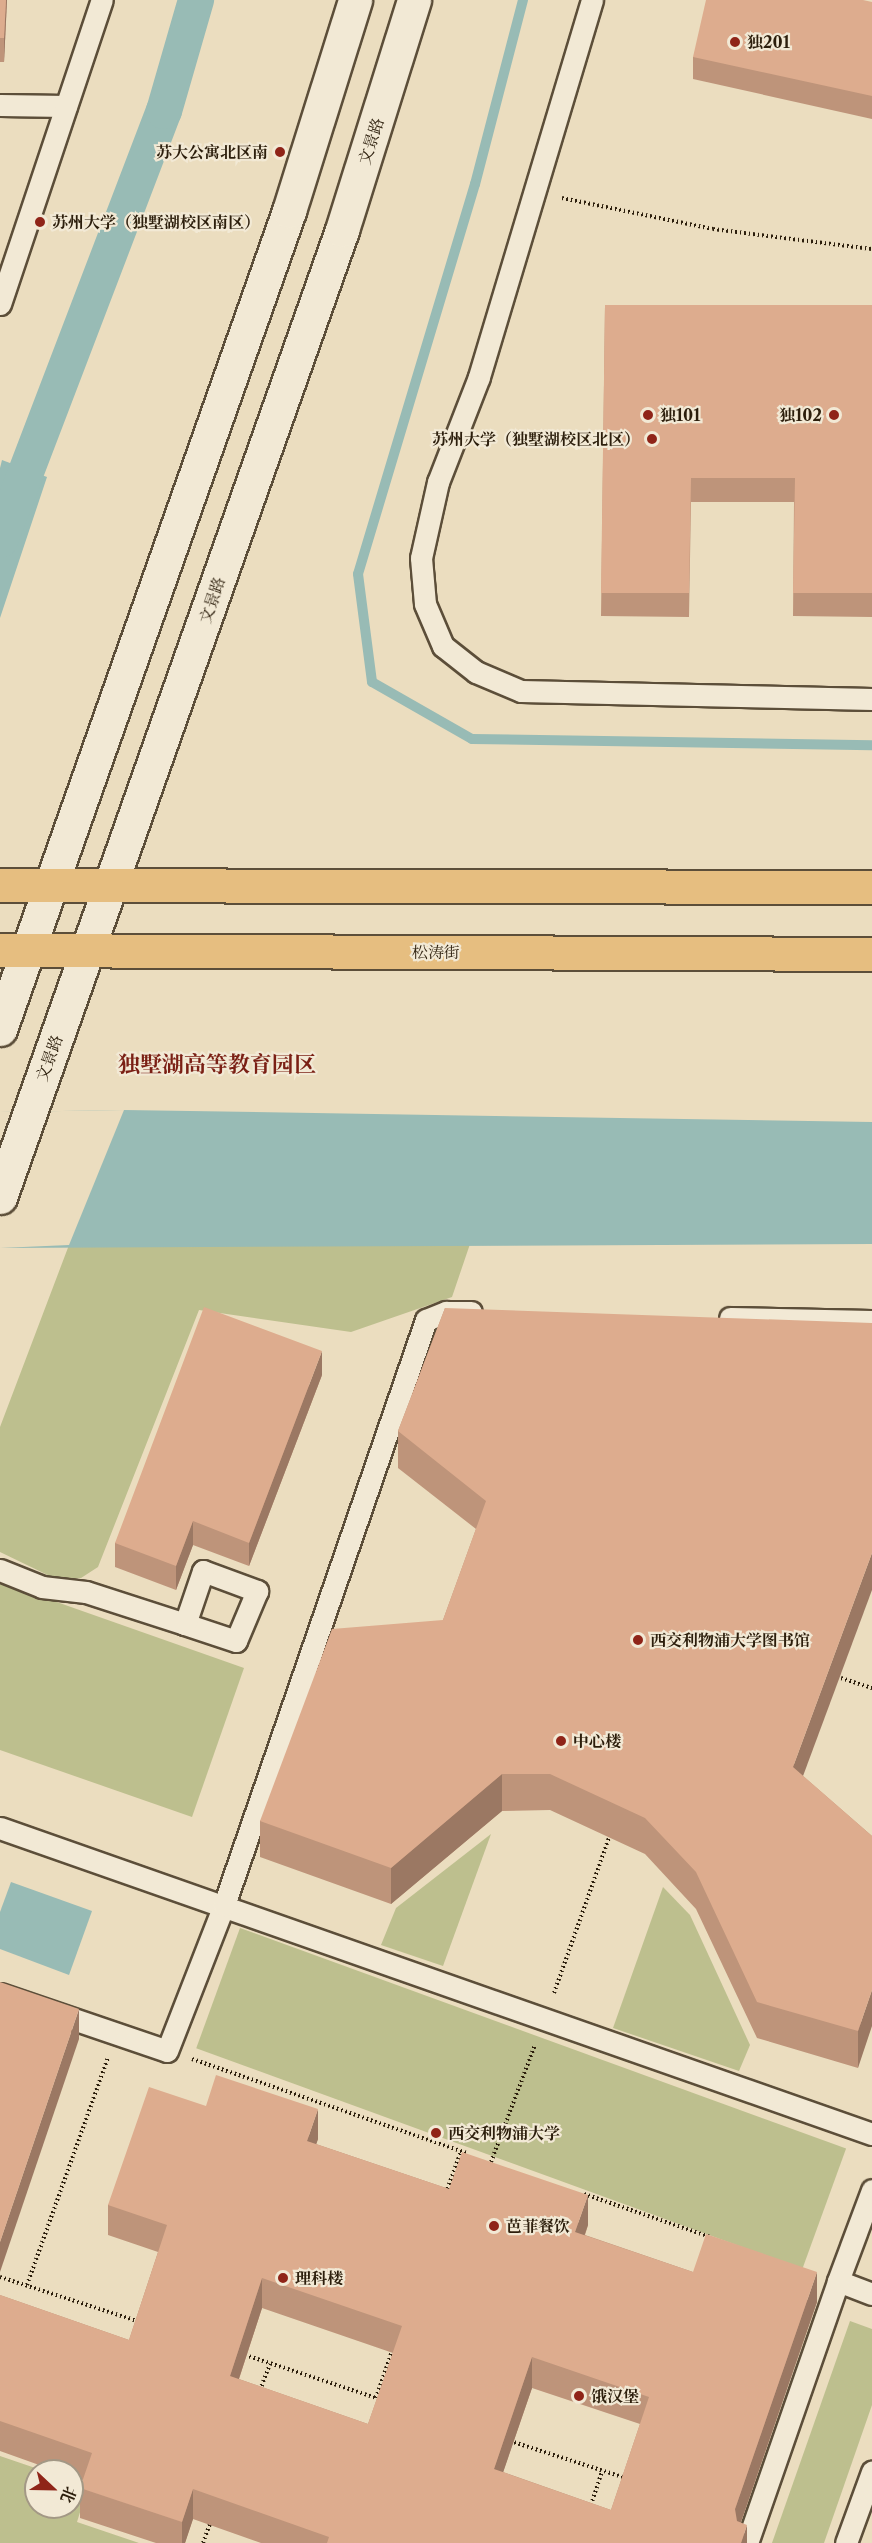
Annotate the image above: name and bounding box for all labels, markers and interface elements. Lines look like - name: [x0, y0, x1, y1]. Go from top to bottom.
- place label: 独201: [747, 32, 790, 52]
- marker: 独201: [728, 35, 742, 49]
- street label: 文景路: [354, 115, 388, 167]
- place label: 苏大公寓北区南: [156, 142, 268, 162]
- marker: 苏大公寓北区南: [273, 145, 287, 159]
- place label: 苏州大学（独墅湖校区南区）: [52, 212, 260, 232]
- marker: 苏州大学（独墅湖校区南区）: [33, 215, 47, 229]
- place label: 独101: [660, 405, 700, 425]
- place label: 独102: [779, 405, 822, 425]
- marker: 独101: [641, 408, 655, 422]
- marker: 独102: [827, 408, 841, 422]
- place label: 苏州大学（独墅湖校区北区）: [432, 429, 640, 449]
- marker: 苏州大学（独墅湖校区北区）: [645, 432, 659, 446]
- street label: 文景路: [195, 574, 229, 626]
- street label: 松涛街: [412, 942, 460, 962]
- street label: 文景路: [32, 1032, 66, 1084]
- district label: 独墅湖高等教育园区: [118, 1052, 316, 1078]
- place label: 西交利物浦大学图书馆: [650, 1630, 810, 1650]
- marker: 西交利物浦大学图书馆: [631, 1633, 645, 1647]
- place label: 中心楼: [573, 1731, 621, 1751]
- marker: 中心楼: [554, 1734, 568, 1748]
- place label: 西交利物浦大学: [448, 2123, 560, 2143]
- marker: 西交利物浦大学: [429, 2126, 443, 2140]
- place label: 芭菲餐饮: [506, 2216, 570, 2236]
- marker: 芭菲餐饮: [487, 2219, 501, 2233]
- place label: 理科楼: [295, 2268, 343, 2288]
- marker: 理科楼: [276, 2271, 290, 2285]
- place label: 饿汉堡: [591, 2386, 639, 2406]
- marker: 饿汉堡: [572, 2389, 586, 2403]
- north arrow: [24, 2459, 84, 2519]
- text: 北: [57, 2484, 81, 2506]

